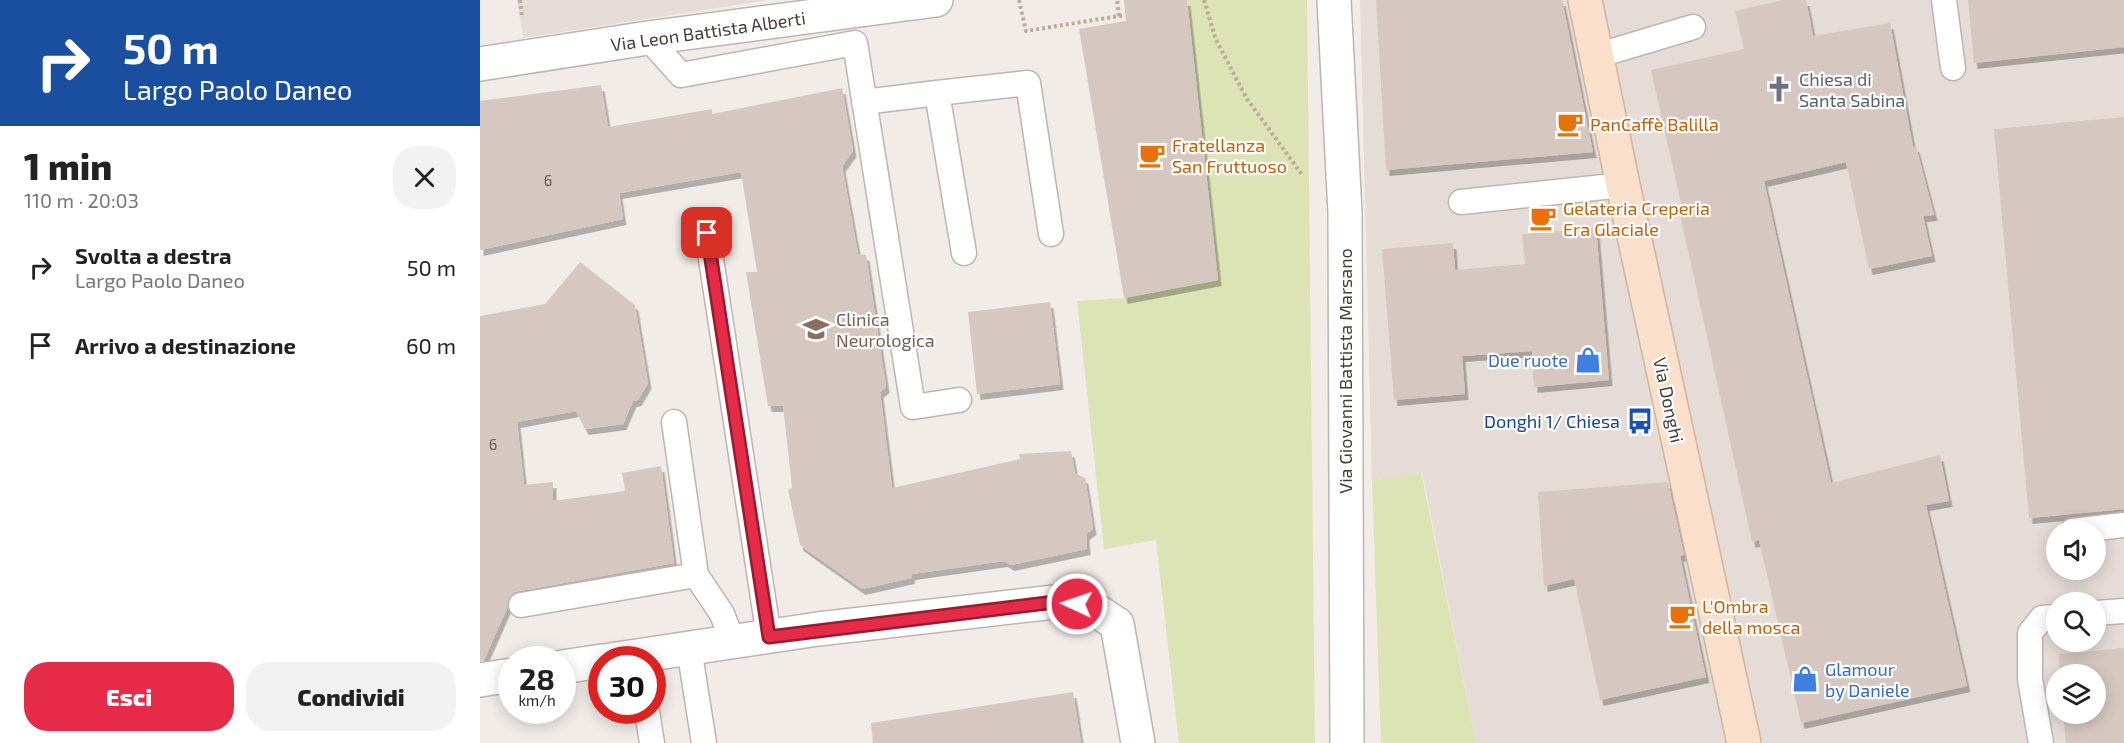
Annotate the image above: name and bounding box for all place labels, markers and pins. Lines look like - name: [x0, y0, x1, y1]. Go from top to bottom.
- place label: Chiesa di Santa Sabina: [1799, 68, 1905, 111]
- church icon: Chiesa di Santa Sabina: [1764, 74, 1794, 104]
- cafe icon: PanCaffè Balilla: [1555, 109, 1585, 139]
- place label: PanCaffè Balilla: [1590, 113, 1719, 135]
- place label: Fratellanza San Fruttuoso: [1172, 134, 1287, 177]
- cafe icon: Fratellanza San Fruttuoso: [1137, 140, 1167, 170]
- place label: Gelateria Creperia Era Glaciale: [1563, 197, 1710, 240]
- cafe icon: Gelateria Creperia Era Glaciale: [1528, 203, 1558, 233]
- pin: [681, 207, 732, 258]
- place label: Clinica Neurologica: [836, 308, 935, 351]
- school or university icon: Clinica Neurologica: [801, 314, 831, 344]
- shop icon: Due ruote: [1573, 345, 1603, 375]
- place label: Due ruote: [1488, 349, 1568, 371]
- bus stop icon: Donghi 1/ Chiesa: [1625, 406, 1655, 436]
- place label: Donghi 1/ Chiesa: [1484, 410, 1620, 432]
- place label: L'Ombra della mosca: [1702, 595, 1800, 638]
- cafe icon: L'Ombra della mosca: [1667, 601, 1697, 631]
- place label: Glamour by Daniele: [1825, 658, 1910, 701]
- shop icon: Glamour by Daniele: [1790, 664, 1820, 694]

